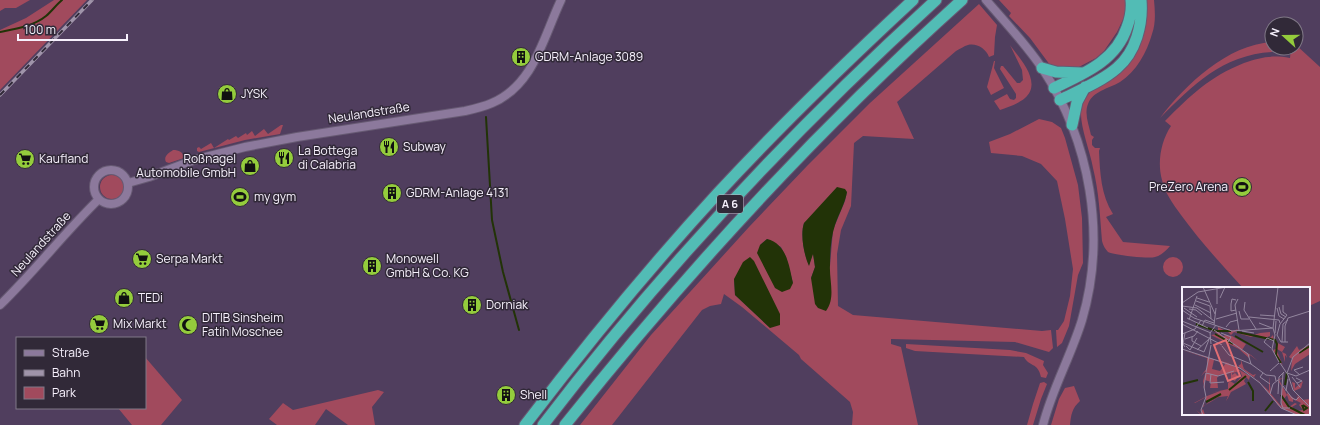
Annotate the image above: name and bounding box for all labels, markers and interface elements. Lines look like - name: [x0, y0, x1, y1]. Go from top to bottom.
- scale bar: [18, 16, 127, 42]
- north arrow: [1264, 16, 1304, 56]
- text: 100 m: [24, 21, 56, 38]
- text: N: [1266, 26, 1283, 39]
- building icon: GDRM-Anlage 3089: [510, 46, 532, 68]
- place label: GDRM-Anlage 3089: [535, 48, 643, 65]
- shop icon: JYSK: [216, 83, 238, 105]
- place label: JYSK: [241, 85, 268, 102]
- street label: Neulandstraße: [327, 98, 411, 127]
- restaurant icon: Subway: [378, 136, 400, 158]
- place label: Subway: [403, 138, 447, 155]
- place label: La Bottega di Calabria: [298, 142, 357, 173]
- restaurant icon: La Bottega di Calabria: [273, 147, 295, 169]
- supermarket icon: Kaufland: [14, 148, 36, 170]
- place label: Kaufland: [39, 150, 88, 167]
- place label: Roßnagel Automobile GmbH: [136, 150, 236, 181]
- shop icon: Roßnagel Automobile GmbH: [239, 155, 261, 177]
- sports icon: PreZero Arena: [1231, 176, 1253, 198]
- place label: PreZero Arena: [1149, 178, 1228, 195]
- building icon: GDRM-Anlage 4131: [381, 182, 403, 204]
- place label: GDRM-Anlage 4131: [406, 184, 509, 201]
- sports icon: my gym: [229, 186, 251, 208]
- place label: my gym: [254, 188, 296, 205]
- road number: A 6: [717, 195, 743, 213]
- street label: Neulandstraße: [7, 207, 74, 280]
- supermarket icon: Serpa Markt: [131, 248, 153, 270]
- place label: Serpa Markt: [156, 250, 223, 267]
- place label: Monowell GmbH & Co. KG: [386, 250, 469, 281]
- building icon: Monowell GmbH & Co. KG: [361, 255, 383, 277]
- shop icon: TEDi: [113, 287, 135, 309]
- inset map: [1182, 287, 1310, 415]
- place label: TEDi: [138, 289, 163, 306]
- building icon: Dorniak: [461, 294, 483, 316]
- place label: Dorniak: [486, 296, 529, 313]
- place label: DITIB Sinsheim Fatih Moschee: [202, 309, 283, 340]
- supermarket icon: Mix Markt: [88, 313, 110, 335]
- mosque icon: DITIB Sinsheim Fatih Moschee: [177, 314, 199, 336]
- place label: Mix Markt: [113, 315, 167, 332]
- legend: [16, 337, 146, 409]
- text: Straße: [52, 344, 89, 361]
- text: Bahn: [52, 364, 80, 381]
- text: Park: [52, 384, 77, 401]
- building icon: Shell: [495, 384, 517, 406]
- place label: Shell: [520, 386, 547, 403]

